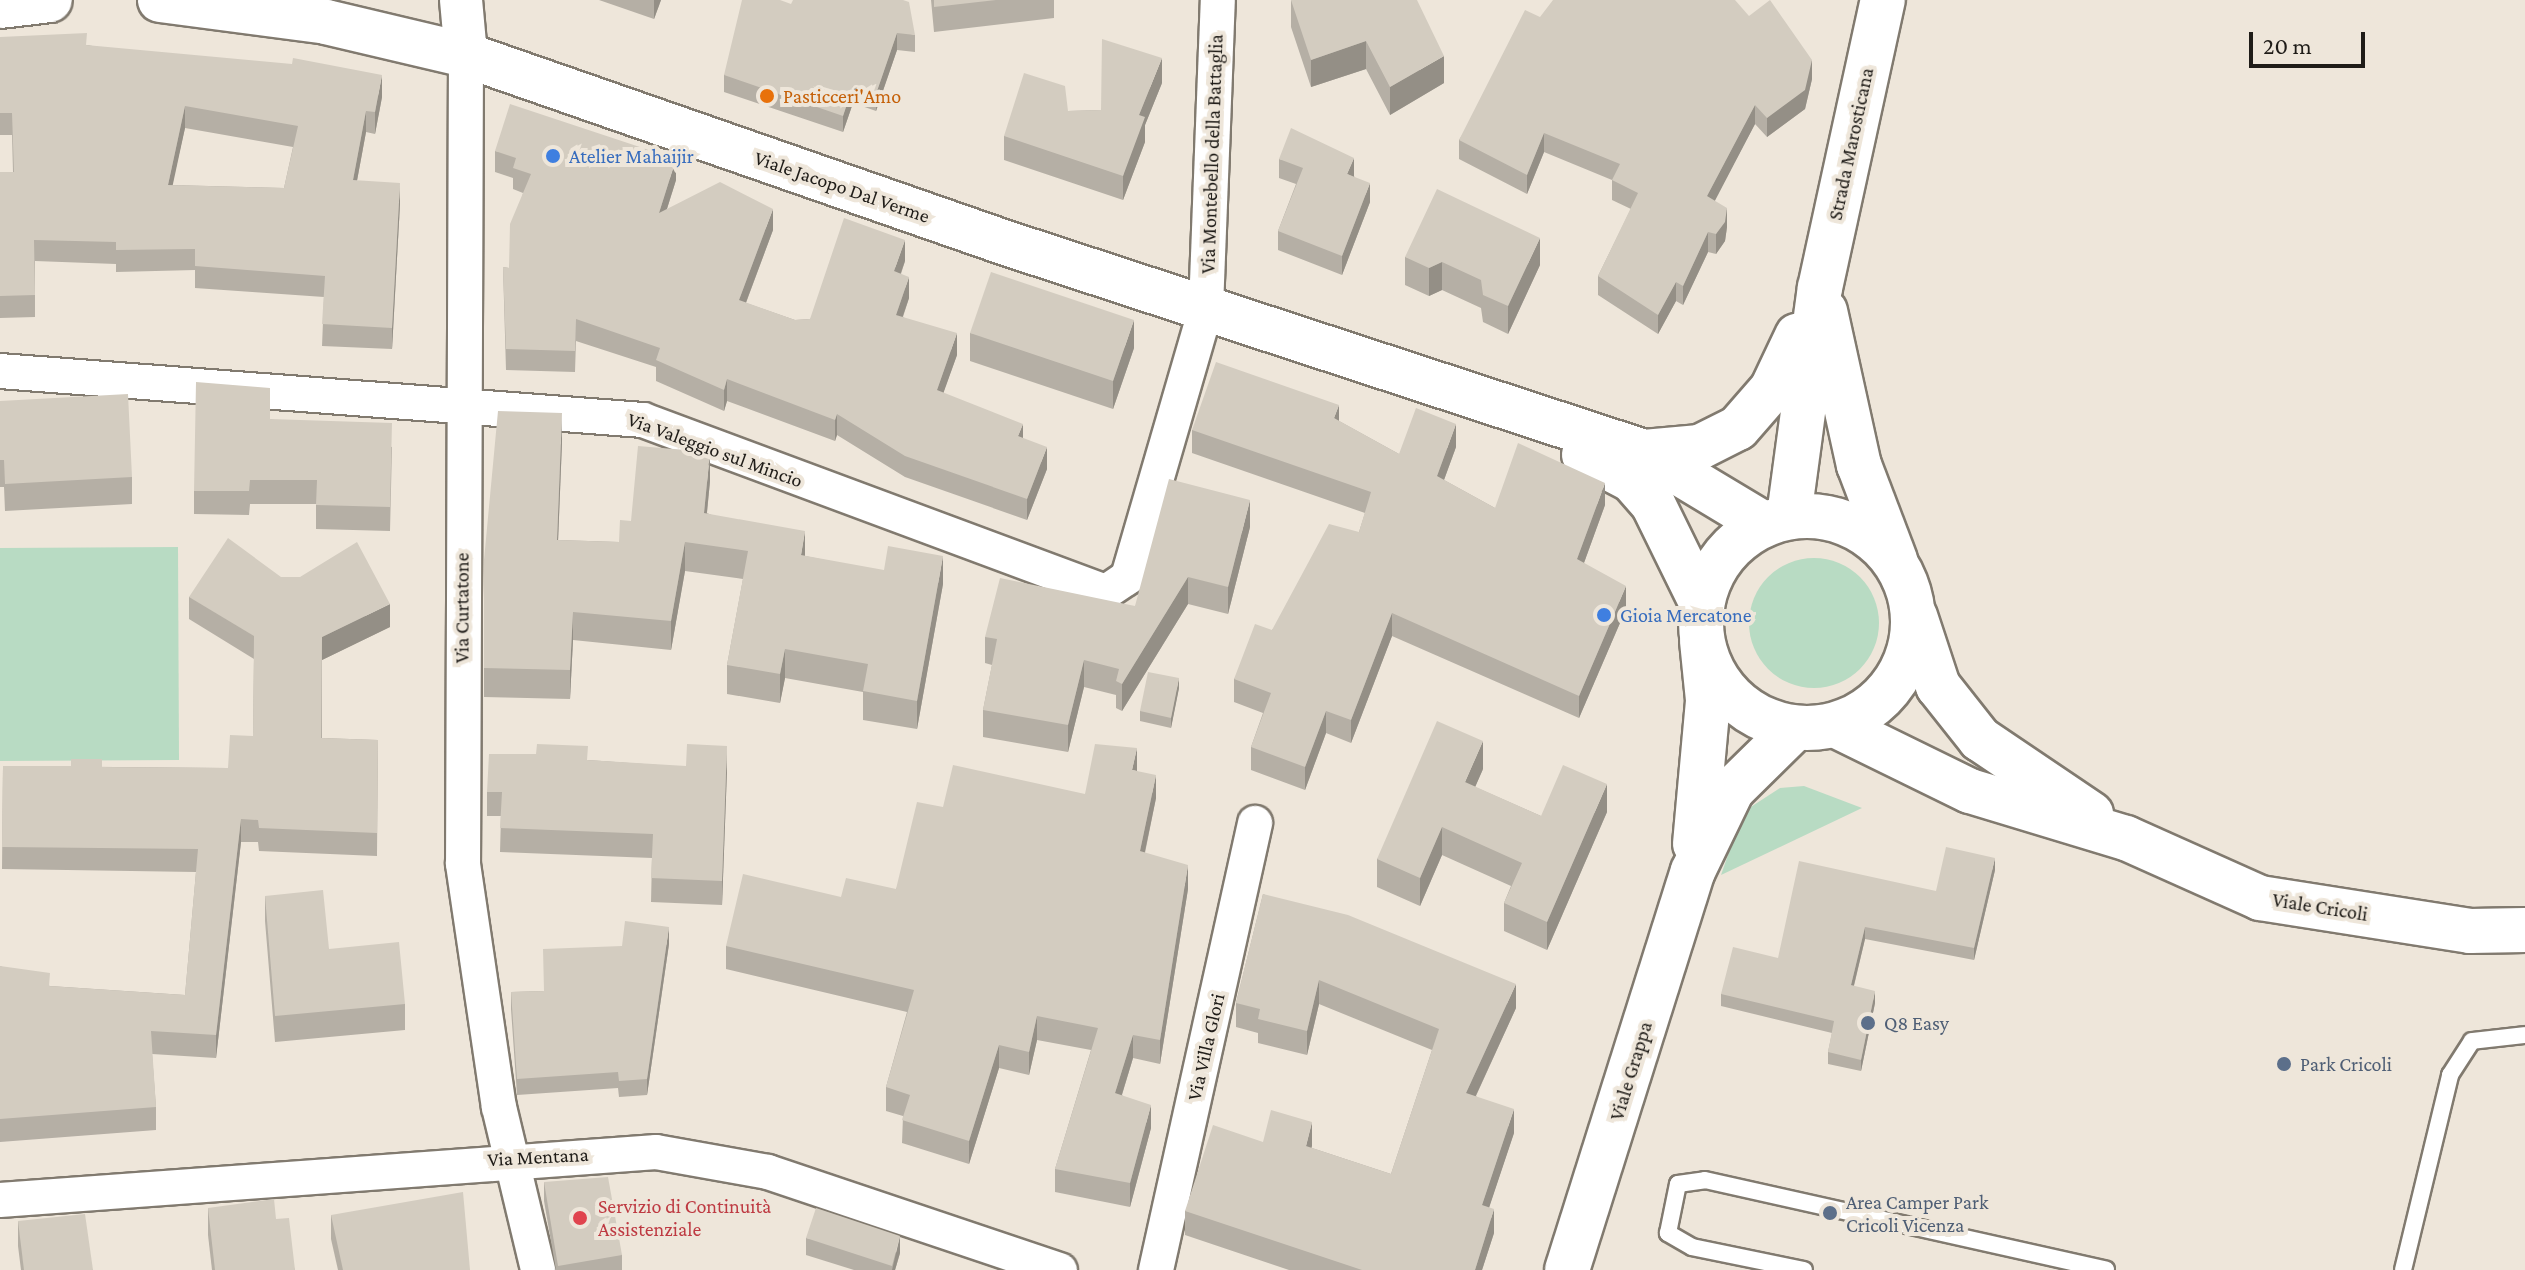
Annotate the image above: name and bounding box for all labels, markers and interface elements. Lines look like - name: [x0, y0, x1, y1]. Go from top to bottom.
- scale bar: [2253, 16, 2369, 66]
- text: 20 m: [2263, 32, 2312, 59]
- street label: Via Montebello della Battaglia: [1196, 34, 1228, 274]
- street label: Strada Marosticana: [1823, 66, 1879, 222]
- place label: Pasticceri'Amo: [783, 84, 901, 108]
- marker: Pasticceri'Amo: [758, 87, 776, 105]
- place label: Atelier Mahaijir: [569, 144, 694, 168]
- street label: Viale Jacopo Dal Verme: [751, 146, 933, 228]
- marker: Atelier Mahaijir: [544, 147, 562, 165]
- street label: Via Valeggio sul Mincio: [624, 407, 806, 493]
- street label: Via Curtatone: [450, 553, 474, 663]
- place label: Gioia Mercatone: [1620, 603, 1752, 627]
- marker: Gioia Mercatone: [1595, 606, 1613, 624]
- street label: Viale Cricoli: [2271, 888, 2369, 926]
- street label: Via Villa Glori: [1182, 991, 1230, 1103]
- place label: Q8 Easy: [1884, 1011, 1949, 1035]
- marker: Q8 Easy: [1859, 1014, 1877, 1032]
- street label: Viale Grappa: [1605, 1019, 1657, 1123]
- place label: Park Cricoli: [2300, 1052, 2392, 1076]
- marker: Park Cricoli: [2275, 1055, 2293, 1073]
- street label: Via Mentana: [487, 1142, 589, 1172]
- place label: Area Camper Park Cricoli Vicenza: [1846, 1190, 1989, 1237]
- place label: Servizio di Continuità Assistenziale: [598, 1194, 771, 1241]
- marker: Area Camper Park Cricoli Vicenza: [1821, 1204, 1839, 1222]
- marker: Servizio di Continuità Assistenziale: [569, 1207, 591, 1229]

